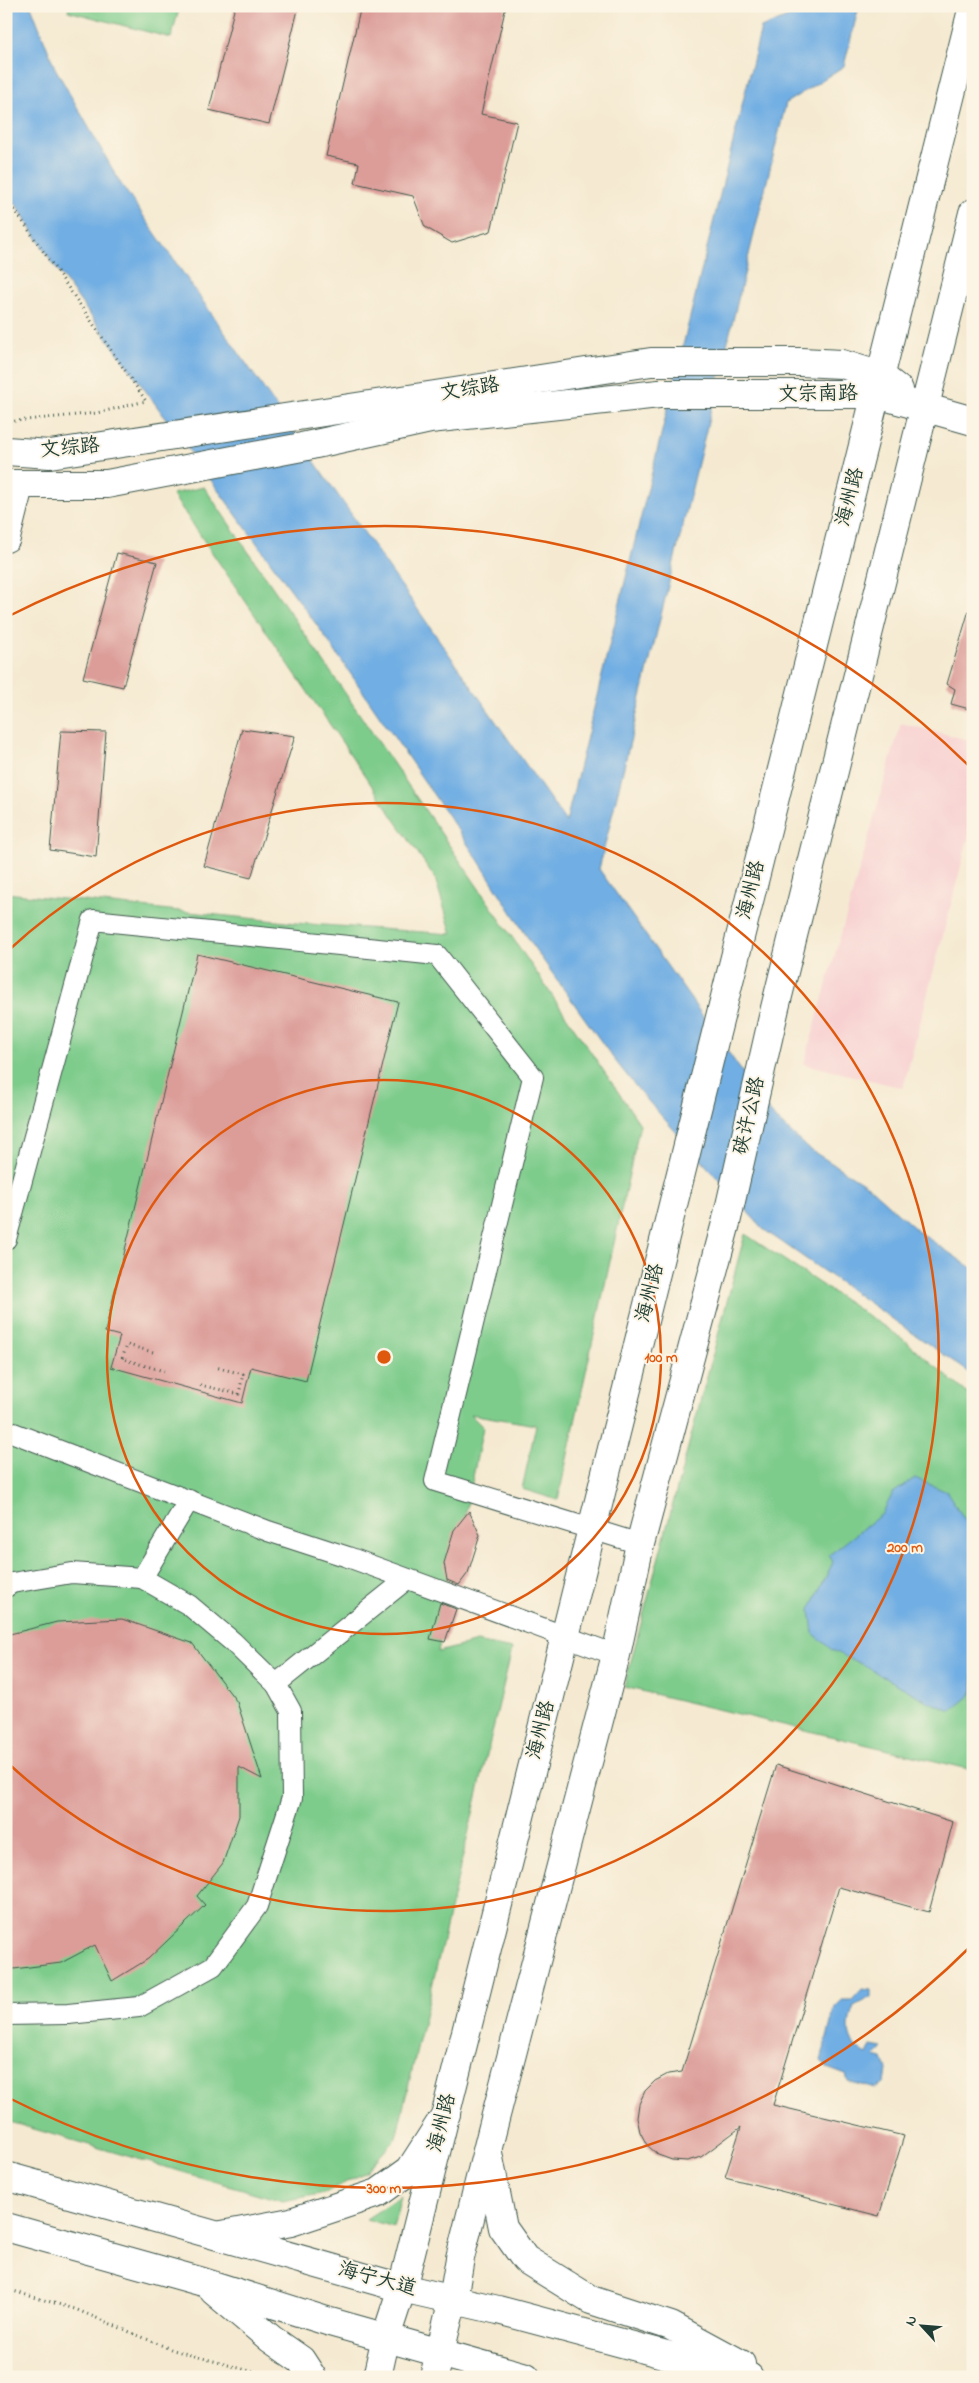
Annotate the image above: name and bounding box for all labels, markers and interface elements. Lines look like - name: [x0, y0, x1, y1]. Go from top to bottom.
- street label: 文综路: [438, 371, 503, 409]
- street label: 文宗南路: [778, 380, 859, 410]
- street label: 文综路: [39, 432, 102, 466]
- street label: 海州路: [830, 463, 873, 530]
- street label: 海州路: [731, 856, 774, 923]
- street label: 硖许公路: [727, 1073, 773, 1158]
- street label: 海州路: [630, 1259, 673, 1326]
- text: 100 m: [644, 1347, 678, 1369]
- centre of rings: [375, 1348, 393, 1366]
- text: 200 m: [886, 1537, 923, 1559]
- street label: 海州路: [521, 1696, 564, 1763]
- street label: 海州路: [422, 2089, 465, 2156]
- text: 300 m: [366, 2178, 402, 2200]
- street label: 海宁大道: [335, 2256, 419, 2304]
- north arrow: [896, 2300, 946, 2350]
- text: N: [900, 2312, 923, 2330]

